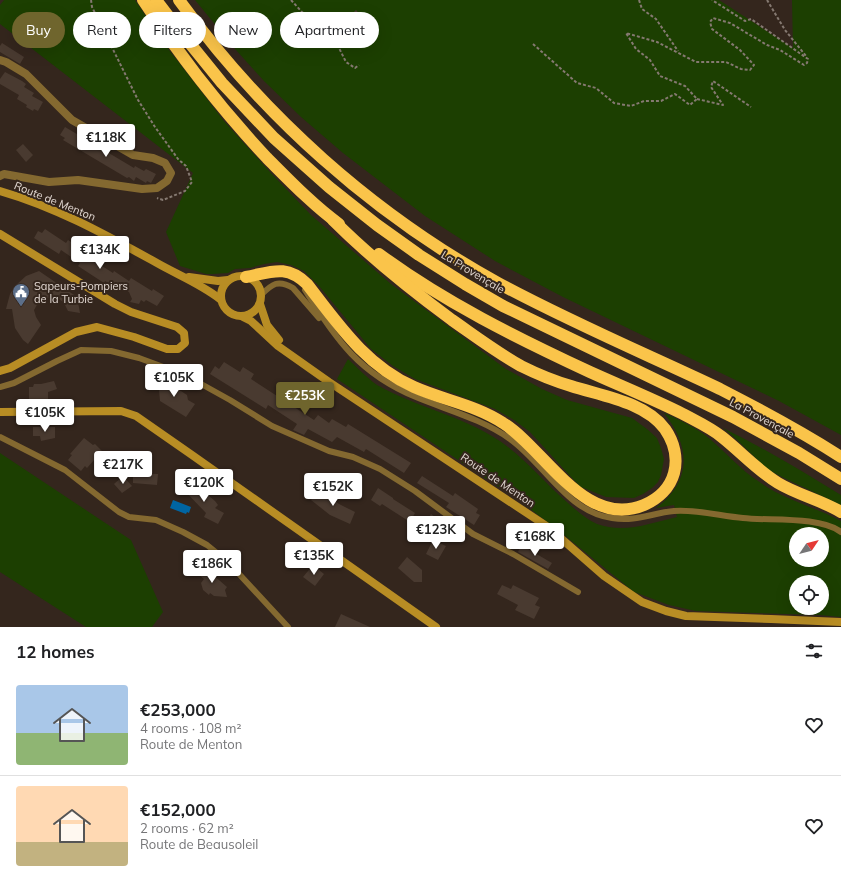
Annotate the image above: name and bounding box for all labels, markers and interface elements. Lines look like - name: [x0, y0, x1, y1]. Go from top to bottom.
- chip: Buy: [12, 12, 65, 48]
- chip: Rent: [73, 12, 131, 48]
- chip: Filters: [139, 12, 206, 48]
- chip: New: [214, 12, 272, 48]
- chip: Apartment: [280, 12, 379, 48]
- pin: €118K: [78, 124, 134, 158]
- text: €118K: [86, 129, 126, 145]
- street label: Route de Menton: [12, 178, 98, 224]
- pin: €134K: [72, 236, 128, 270]
- text: €134K: [80, 241, 120, 257]
- street label: La Provençale: [439, 248, 507, 296]
- place label: Sapeurs-Pompiers de la Turbie: [34, 279, 128, 306]
- public building icon: Sapeurs-Pompiers de la Turbie: [11, 282, 31, 307]
- pin: €105K: [146, 364, 202, 398]
- text: €105K: [154, 369, 194, 385]
- pin: €253K: [277, 382, 333, 416]
- text: €253K: [285, 387, 325, 403]
- street label: La Provençale: [727, 395, 797, 441]
- pin: €105K: [17, 399, 73, 433]
- text: €105K: [25, 404, 65, 420]
- street label: Route de Menton: [458, 450, 538, 510]
- pin: €217K: [95, 451, 151, 485]
- text: €217K: [103, 456, 143, 472]
- pin: €120K: [176, 469, 232, 503]
- pin: €152K: [305, 473, 361, 507]
- text: €120K: [184, 474, 224, 490]
- text: €152K: [313, 478, 353, 494]
- pin: €123K: [408, 516, 464, 550]
- text: €123K: [416, 521, 456, 537]
- pin: €168K: [507, 523, 563, 557]
- north arrow: [789, 527, 829, 567]
- map controls: [789, 527, 829, 615]
- text: €168K: [515, 528, 555, 544]
- pin: €135K: [286, 542, 342, 576]
- text: €135K: [294, 547, 334, 563]
- pin: €186K: [184, 550, 240, 584]
- text: €186K: [192, 555, 232, 571]
- button: locate: [789, 575, 829, 615]
- icon: filters: [803, 640, 825, 662]
- text: 12 homes: [16, 641, 95, 662]
- text: €253,000: [140, 699, 216, 720]
- icon: home: [48, 701, 96, 749]
- icon: heart: [803, 714, 825, 736]
- text: 4 rooms · 108 m²: [140, 720, 241, 736]
- text: Route de Menton: [140, 736, 242, 752]
- text: €152,000: [140, 799, 216, 820]
- icon: home: [48, 802, 96, 850]
- icon: heart: [803, 815, 825, 837]
- text: 2 rooms · 62 m²: [140, 820, 234, 836]
- text: Route de Beausoleil: [140, 836, 258, 852]

